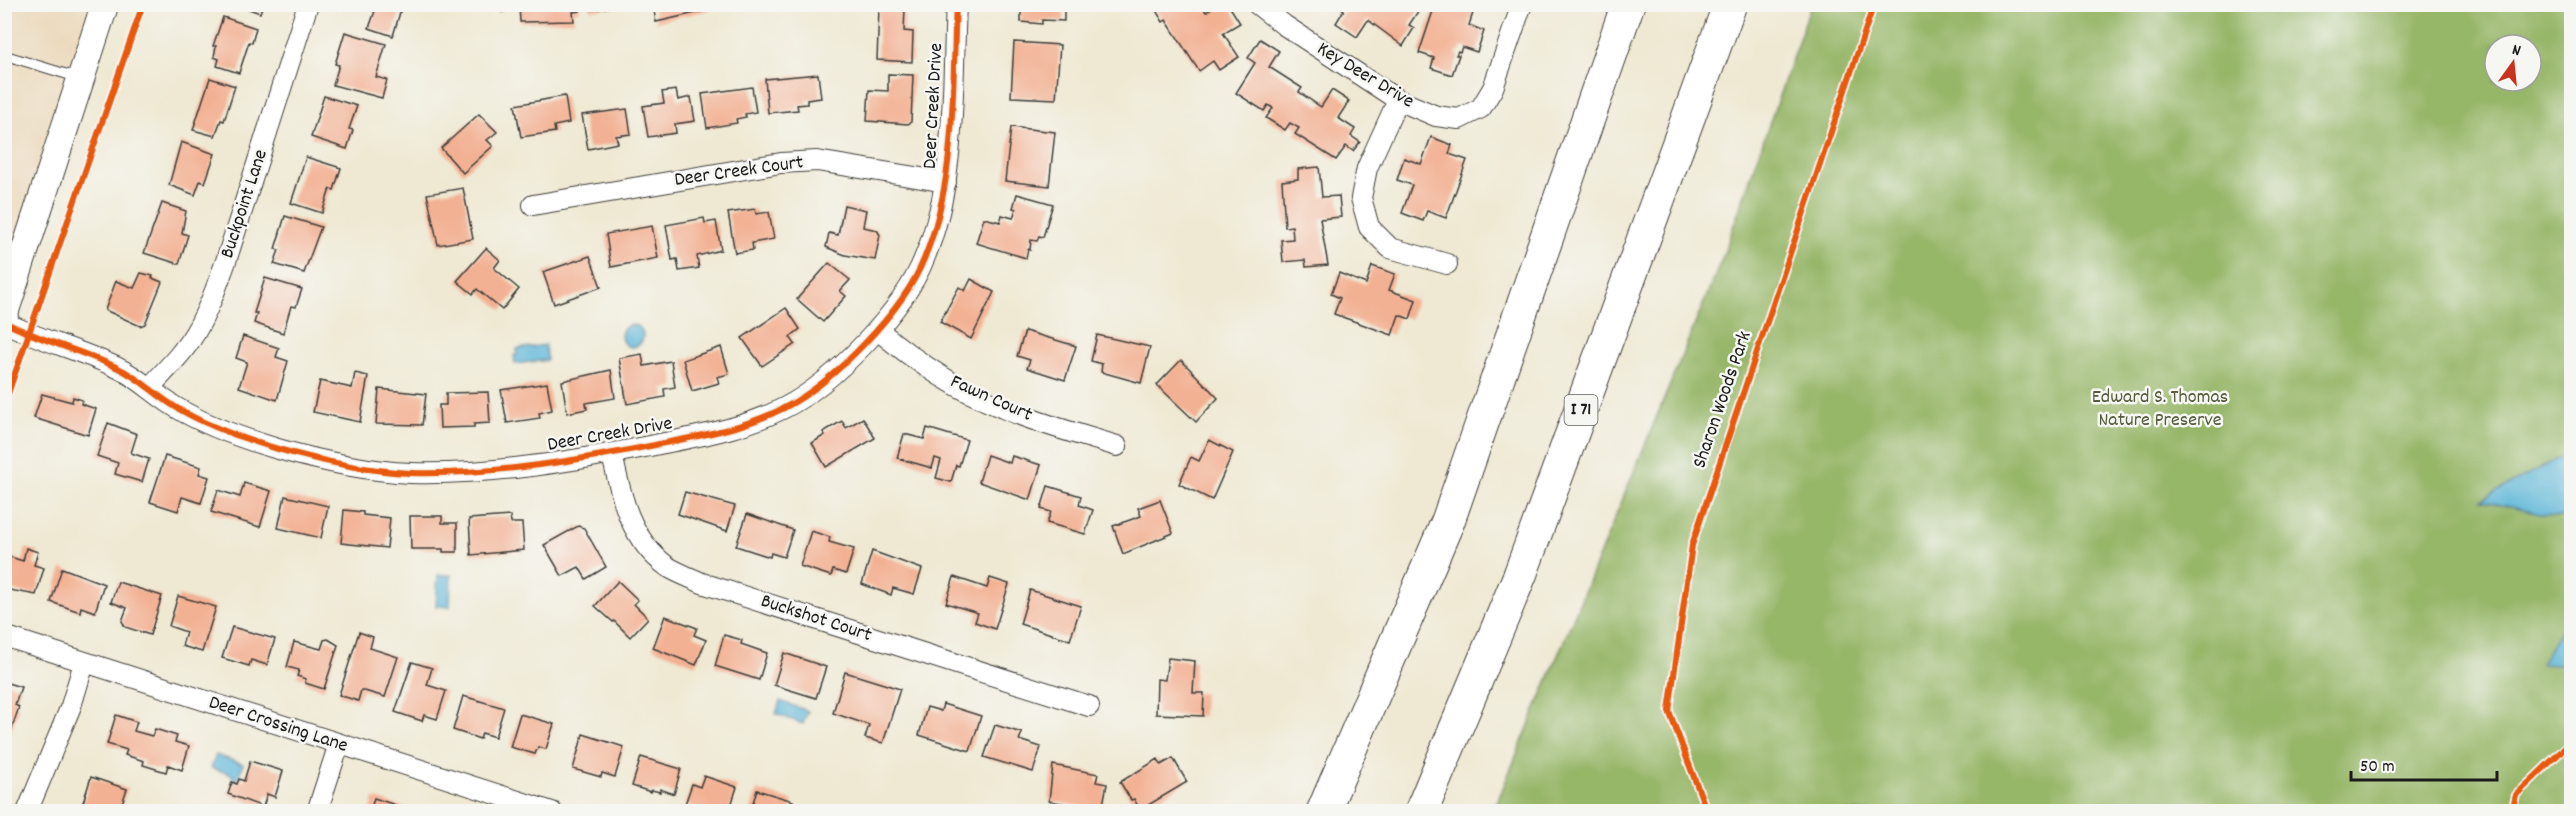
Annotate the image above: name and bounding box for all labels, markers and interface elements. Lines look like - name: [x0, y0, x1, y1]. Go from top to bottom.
- north arrow: [2483, 33, 2543, 93]
- street label: Key Deer Drive: [1311, 36, 1419, 116]
- text: N: [2509, 39, 2523, 63]
- street label: Deer Creek Drive: [917, 42, 951, 170]
- street label: Buckpoint Lane: [214, 146, 276, 262]
- street label: Deer Creek Court: [673, 149, 805, 195]
- street label: Sharon Woods Park: [1686, 328, 1760, 472]
- street label: Fawn Court: [945, 368, 1037, 430]
- park label: Edward S. Thomas Nature Preserve: [2092, 384, 2228, 435]
- road number: I 71: [1564, 395, 1598, 425]
- street label: Deer Creek Drive: [545, 410, 675, 460]
- street label: Buckshot Court: [757, 588, 875, 650]
- street label: Deer Crossing Lane: [205, 689, 351, 761]
- scale bar: [2351, 744, 2496, 782]
- text: 50 m: [2360, 755, 2395, 780]

